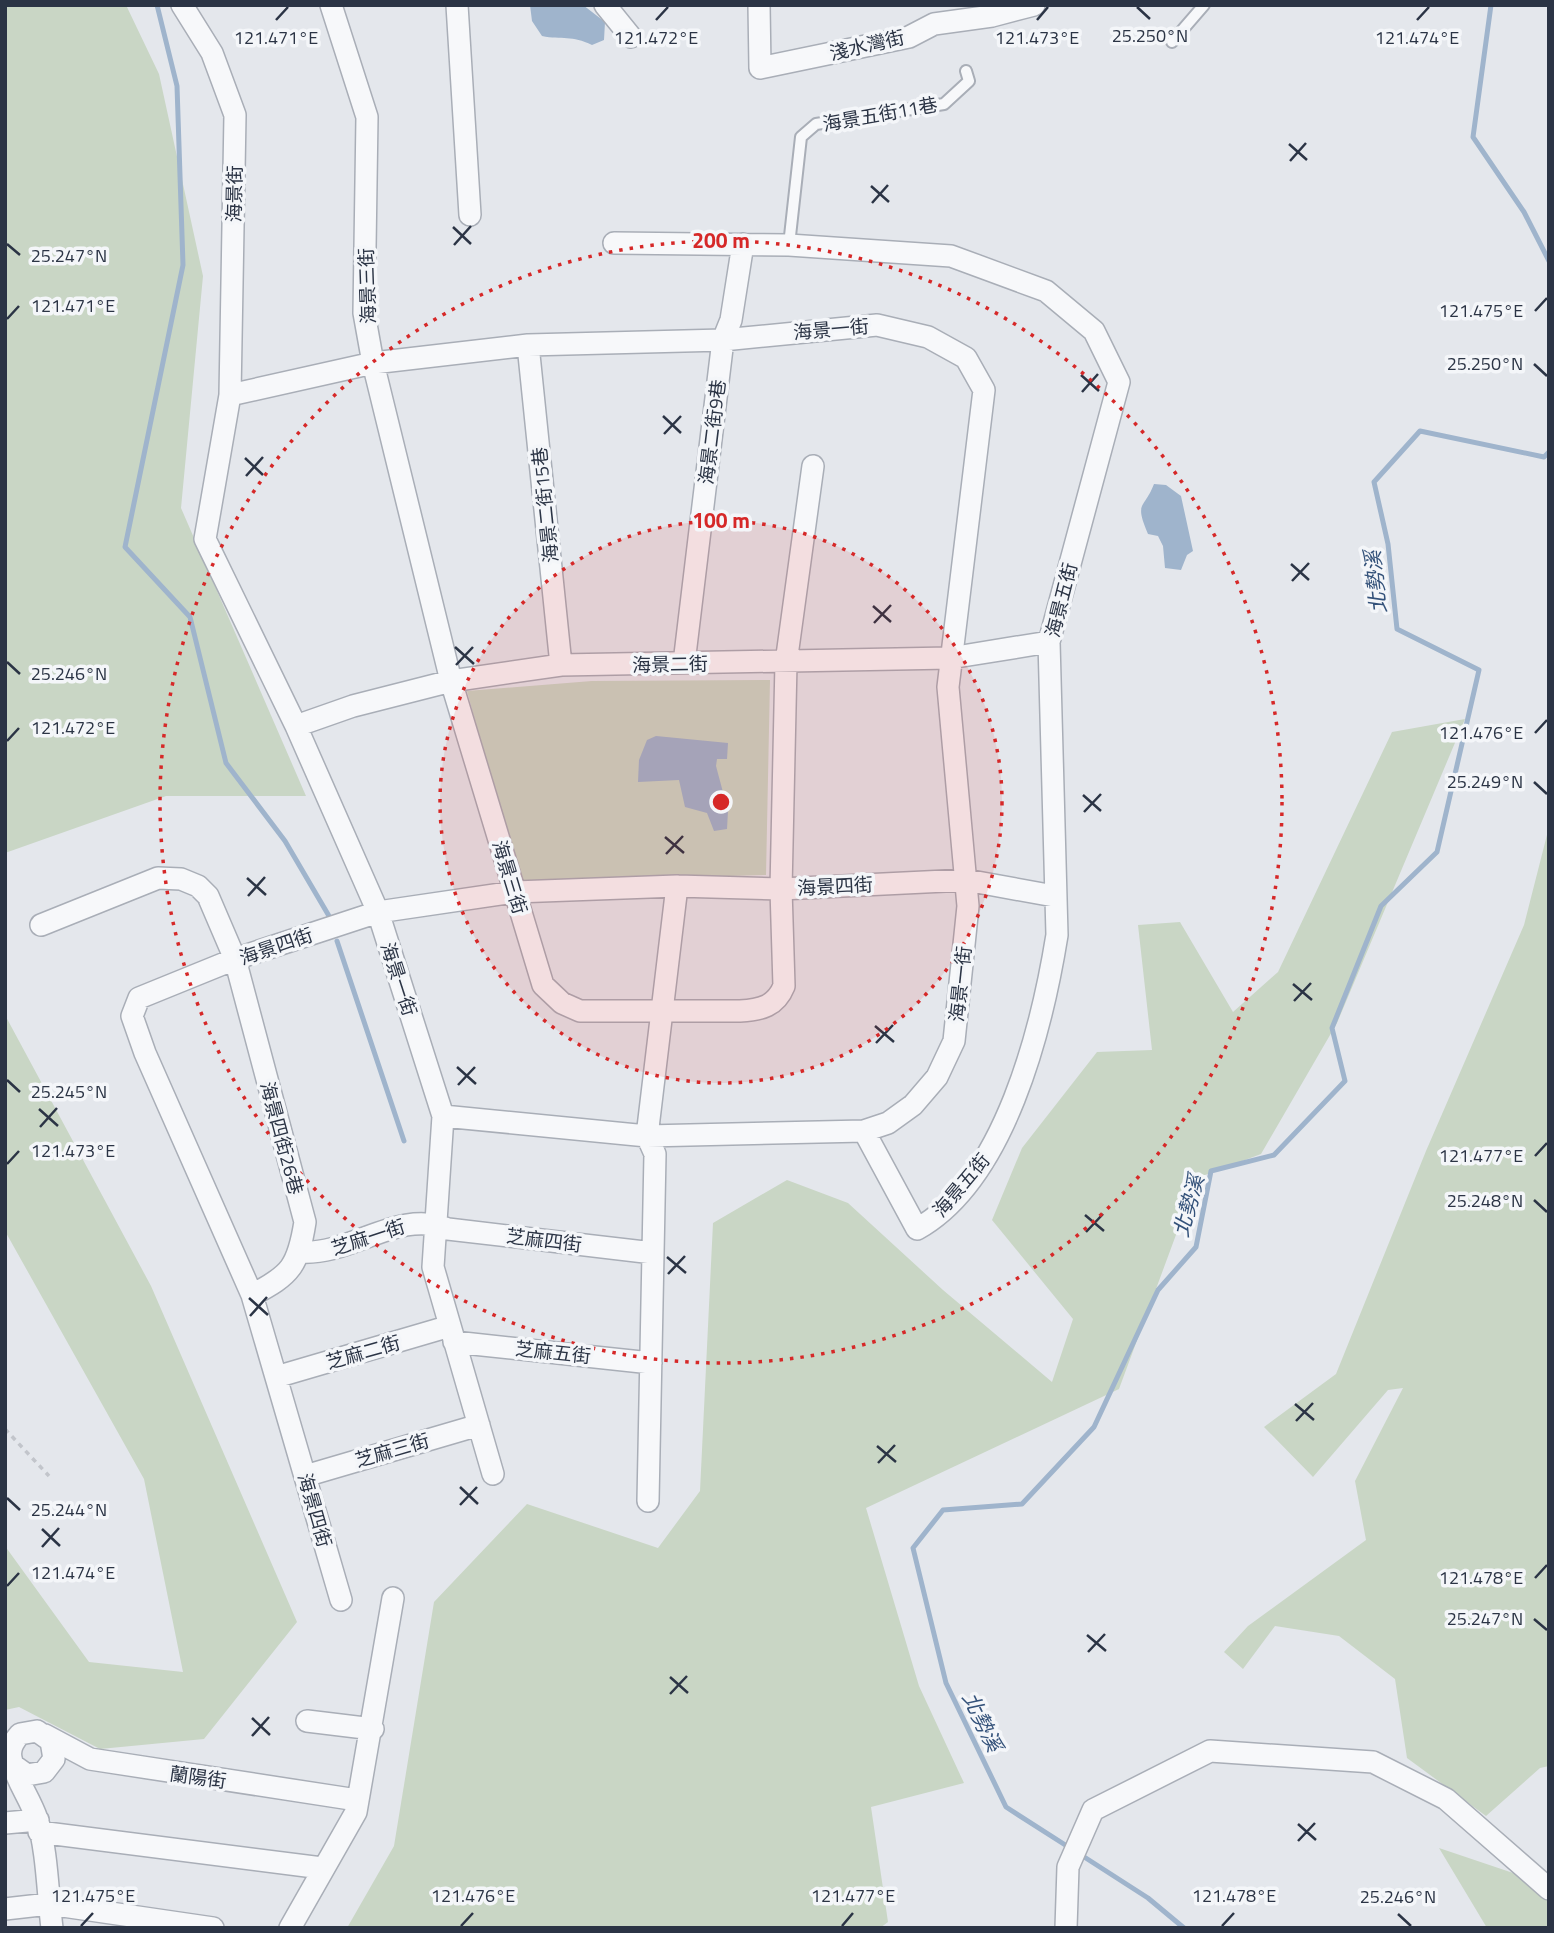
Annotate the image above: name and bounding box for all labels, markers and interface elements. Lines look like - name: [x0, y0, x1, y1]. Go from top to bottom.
- street label: 淺水灣街: [827, 22, 907, 67]
- text: 25.250°N: [1112, 22, 1188, 49]
- text: 121.471°E: [234, 24, 318, 51]
- text: 121.472°E: [614, 24, 698, 51]
- text: 121.473°E: [995, 24, 1079, 51]
- text: 121.474°E: [1375, 24, 1459, 51]
- street label: 海景五街11巷: [820, 89, 940, 138]
- street label: 海景街: [219, 165, 248, 223]
- text: 200 m: [692, 224, 750, 256]
- text: 25.247°N: [31, 242, 107, 269]
- street label: 海景三街: [351, 248, 382, 325]
- text: 121.471°E: [31, 292, 115, 319]
- text: 121.475°E: [1439, 297, 1523, 324]
- street label: 海景一街: [792, 311, 870, 346]
- text: 25.250°N: [1447, 350, 1523, 377]
- street label: 海景二街9巷: [691, 378, 732, 486]
- street label: 海景二街15巷: [524, 446, 565, 564]
- text: 100 m: [692, 504, 750, 536]
- water label: 北勢溪: [1355, 546, 1394, 615]
- street label: 海景五街: [1037, 559, 1084, 640]
- street label: 海景二街: [632, 648, 708, 679]
- text: 25.246°N: [31, 660, 107, 687]
- text: 121.472°E: [31, 714, 115, 741]
- text: 121.476°E: [1439, 719, 1523, 746]
- text: 25.249°N: [1447, 768, 1523, 795]
- centre of rings: [709, 790, 733, 814]
- street label: 海景三街: [485, 836, 535, 917]
- street label: 海景四街: [796, 869, 874, 902]
- street label: 海景四街: [235, 919, 316, 972]
- street label: 海景一街: [374, 938, 425, 1019]
- street label: 海景一街: [941, 945, 978, 1023]
- text: 25.245°N: [31, 1078, 107, 1105]
- street label: 海景四街26巷: [253, 1078, 312, 1198]
- text: 121.473°E: [31, 1137, 115, 1164]
- text: 121.477°E: [1439, 1142, 1523, 1169]
- street label: 海景五街: [925, 1146, 996, 1223]
- water label: 北勢溪: [1164, 1168, 1212, 1240]
- text: 25.248°N: [1447, 1187, 1523, 1214]
- street label: 芝麻一街: [327, 1211, 408, 1262]
- street label: 芝麻四街: [505, 1220, 584, 1259]
- street label: 芝麻二街: [322, 1327, 403, 1376]
- street label: 芝麻五街: [514, 1333, 592, 1370]
- street label: 芝麻三街: [351, 1425, 432, 1474]
- street label: 海景四街: [291, 1469, 340, 1550]
- text: 25.244°N: [31, 1496, 107, 1523]
- text: 121.474°E: [31, 1559, 115, 1586]
- text: 121.478°E: [1439, 1564, 1523, 1591]
- text: 25.247°N: [1447, 1605, 1523, 1632]
- water label: 北勢溪: [955, 1686, 1012, 1760]
- street label: 蘭陽街: [168, 1758, 228, 1795]
- text: 121.475°E: [51, 1882, 135, 1909]
- text: 121.476°E: [431, 1882, 515, 1909]
- text: 121.477°E: [811, 1882, 895, 1909]
- text: 121.478°E: [1192, 1882, 1276, 1909]
- text: 25.246°N: [1360, 1883, 1436, 1910]

